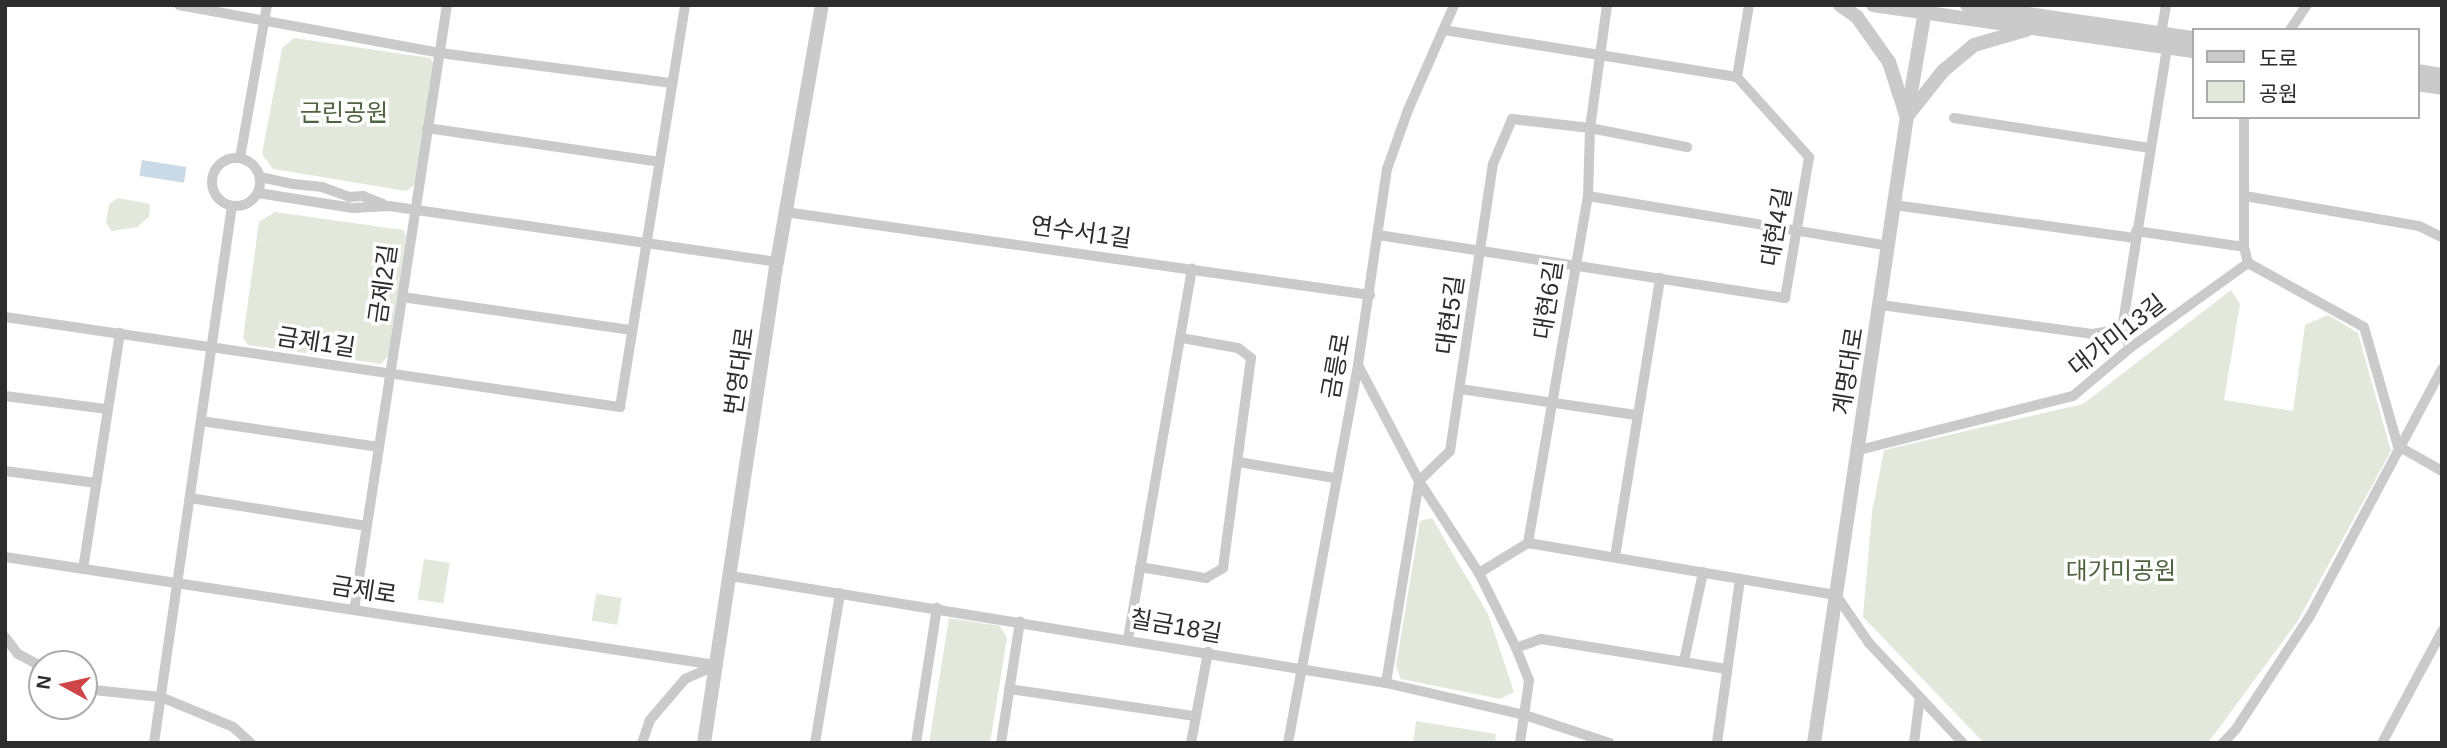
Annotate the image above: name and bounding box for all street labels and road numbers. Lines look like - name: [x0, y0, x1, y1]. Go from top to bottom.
- street label: 대현4길: [1755, 185, 1797, 269]
- street label: 연수서1길: [1029, 211, 1133, 253]
- street label: 금제2길: [363, 243, 403, 325]
- street label: 대현6길: [1528, 258, 1568, 342]
- street label: 대현5길: [1430, 274, 1470, 356]
- street label: 대가미13길: [2063, 288, 2171, 382]
- street label: 금제1길: [274, 322, 358, 362]
- street label: 번영대로: [719, 325, 759, 417]
- street label: 계명대로: [1827, 325, 1869, 417]
- street label: 금릉로: [1316, 331, 1356, 401]
- street label: 금제로: [329, 571, 399, 609]
- street label: 칠금18길: [1128, 604, 1224, 648]

